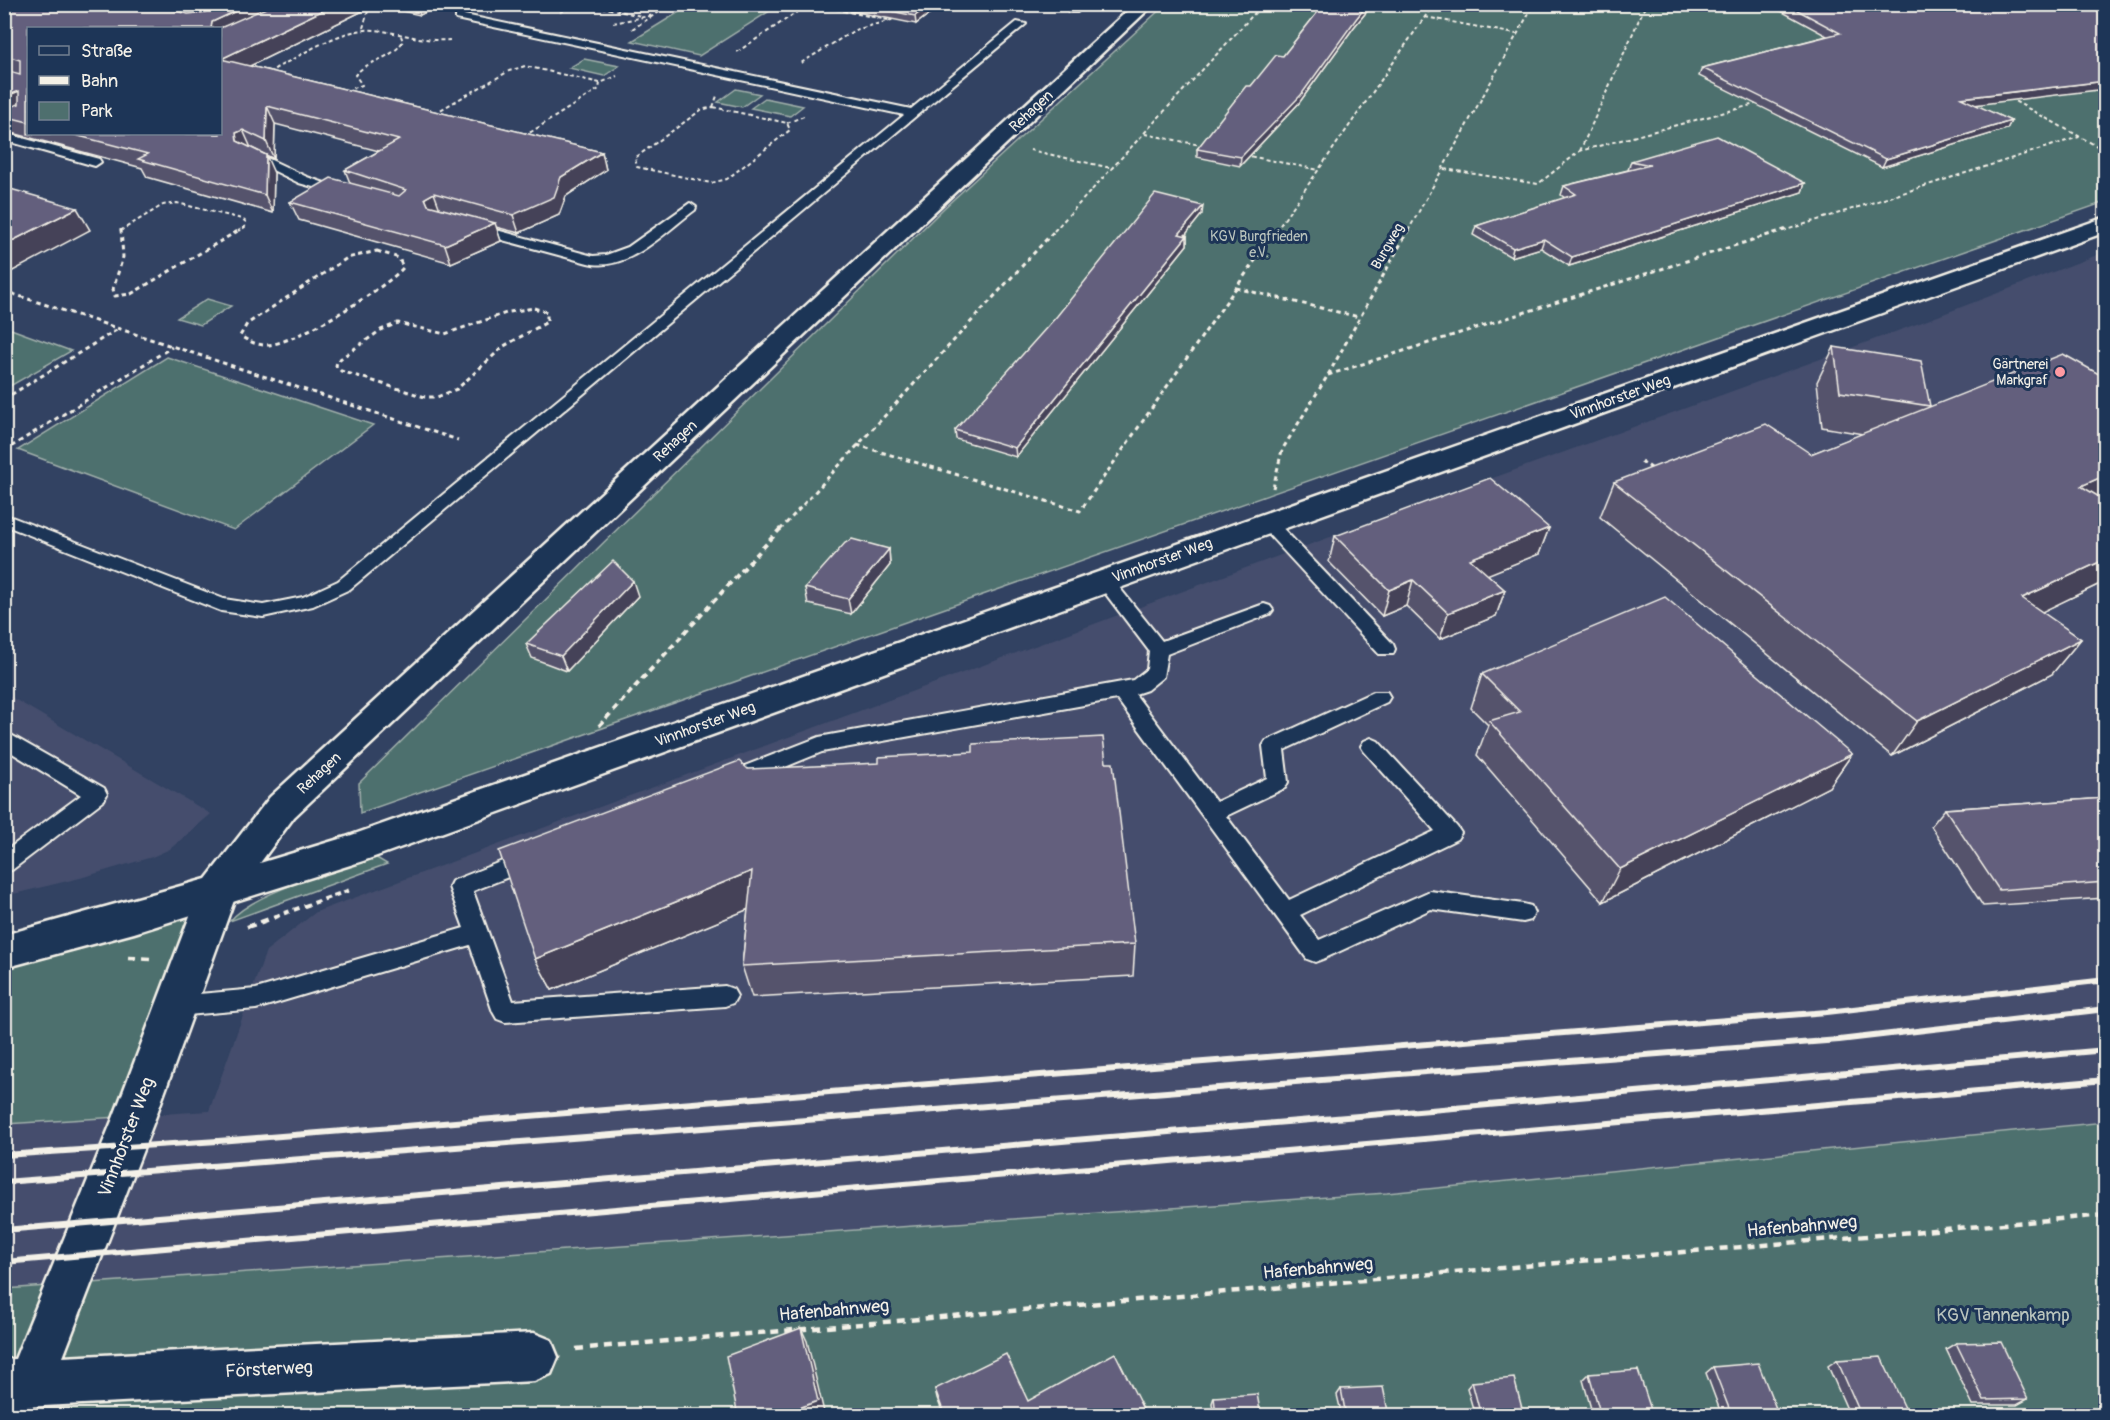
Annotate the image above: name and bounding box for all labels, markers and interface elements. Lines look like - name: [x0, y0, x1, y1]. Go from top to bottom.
- legend: [27, 27, 222, 135]
- text: Straße: [81, 40, 132, 63]
- text: Bahn: [81, 70, 118, 93]
- street label: Rehagen: [1005, 86, 1057, 136]
- text: Park: [81, 100, 113, 123]
- street label: Burgweg: [1367, 220, 1407, 272]
- park label: KGV Burgfrieden e.V.: [1210, 228, 1308, 261]
- place label: Gärtnerei Markgraf: [1992, 356, 2049, 389]
- marker: Gärtnerei Markgraf: [2053, 365, 2067, 379]
- street label: Vinnhorster Weg: [1567, 371, 1673, 424]
- street label: Rehagen: [649, 416, 701, 466]
- street label: Vinnhorster Weg: [1109, 534, 1215, 587]
- street label: Vinnhorster Weg: [652, 698, 758, 751]
- street label: Rehagen: [293, 748, 345, 798]
- street label: Vinnhorster Weg: [93, 1074, 160, 1200]
- street label: Hafenbahnweg: [1746, 1210, 1858, 1243]
- street label: Hafenbahnweg: [1262, 1252, 1374, 1285]
- street label: Hafenbahnweg: [778, 1294, 890, 1327]
- park label: KGV Tannenkamp: [1936, 1304, 2070, 1327]
- street label: Försterweg: [225, 1356, 313, 1383]

